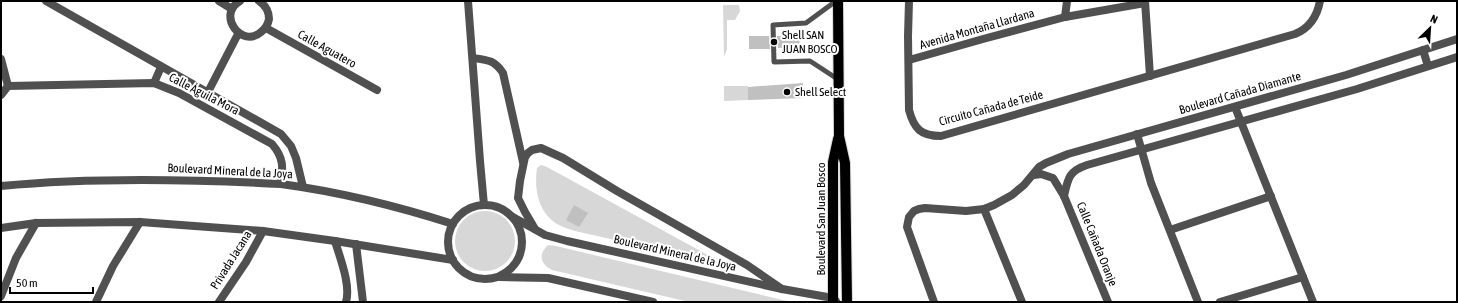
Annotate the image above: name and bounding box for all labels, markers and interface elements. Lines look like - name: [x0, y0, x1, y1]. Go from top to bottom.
- street label: Avenida Montaña Llardana: [918, 6, 1036, 52]
- north arrow: [1410, 8, 1450, 48]
- text: N: [1429, 12, 1440, 26]
- street label: Calle Aguatero: [295, 27, 359, 71]
- place label: Shell SAN JUAN BOSCO: [782, 28, 837, 56]
- marker: Shell SAN JUAN BOSCO: [769, 37, 779, 47]
- street label: Boulevard Cañada Diamante: [1178, 69, 1302, 117]
- street label: Calle Águila Mora: [167, 70, 241, 118]
- place label: Shell Select: [795, 85, 847, 99]
- marker: Shell Select: [782, 87, 792, 97]
- street label: Circuito Cañada de Teide: [937, 87, 1045, 129]
- street label: Boulevard Mineral de la Joya: [167, 161, 293, 181]
- street label: Boulevard San Juan Bosco: [814, 162, 828, 276]
- street label: Calle Cañada Oranje: [1074, 200, 1120, 288]
- street label: Privada Jacana: [207, 228, 255, 292]
- street label: Boulevard Mineral de la Joya: [612, 232, 738, 274]
- scale bar: [10, 269, 93, 295]
- text: 50 m: [16, 276, 38, 290]

